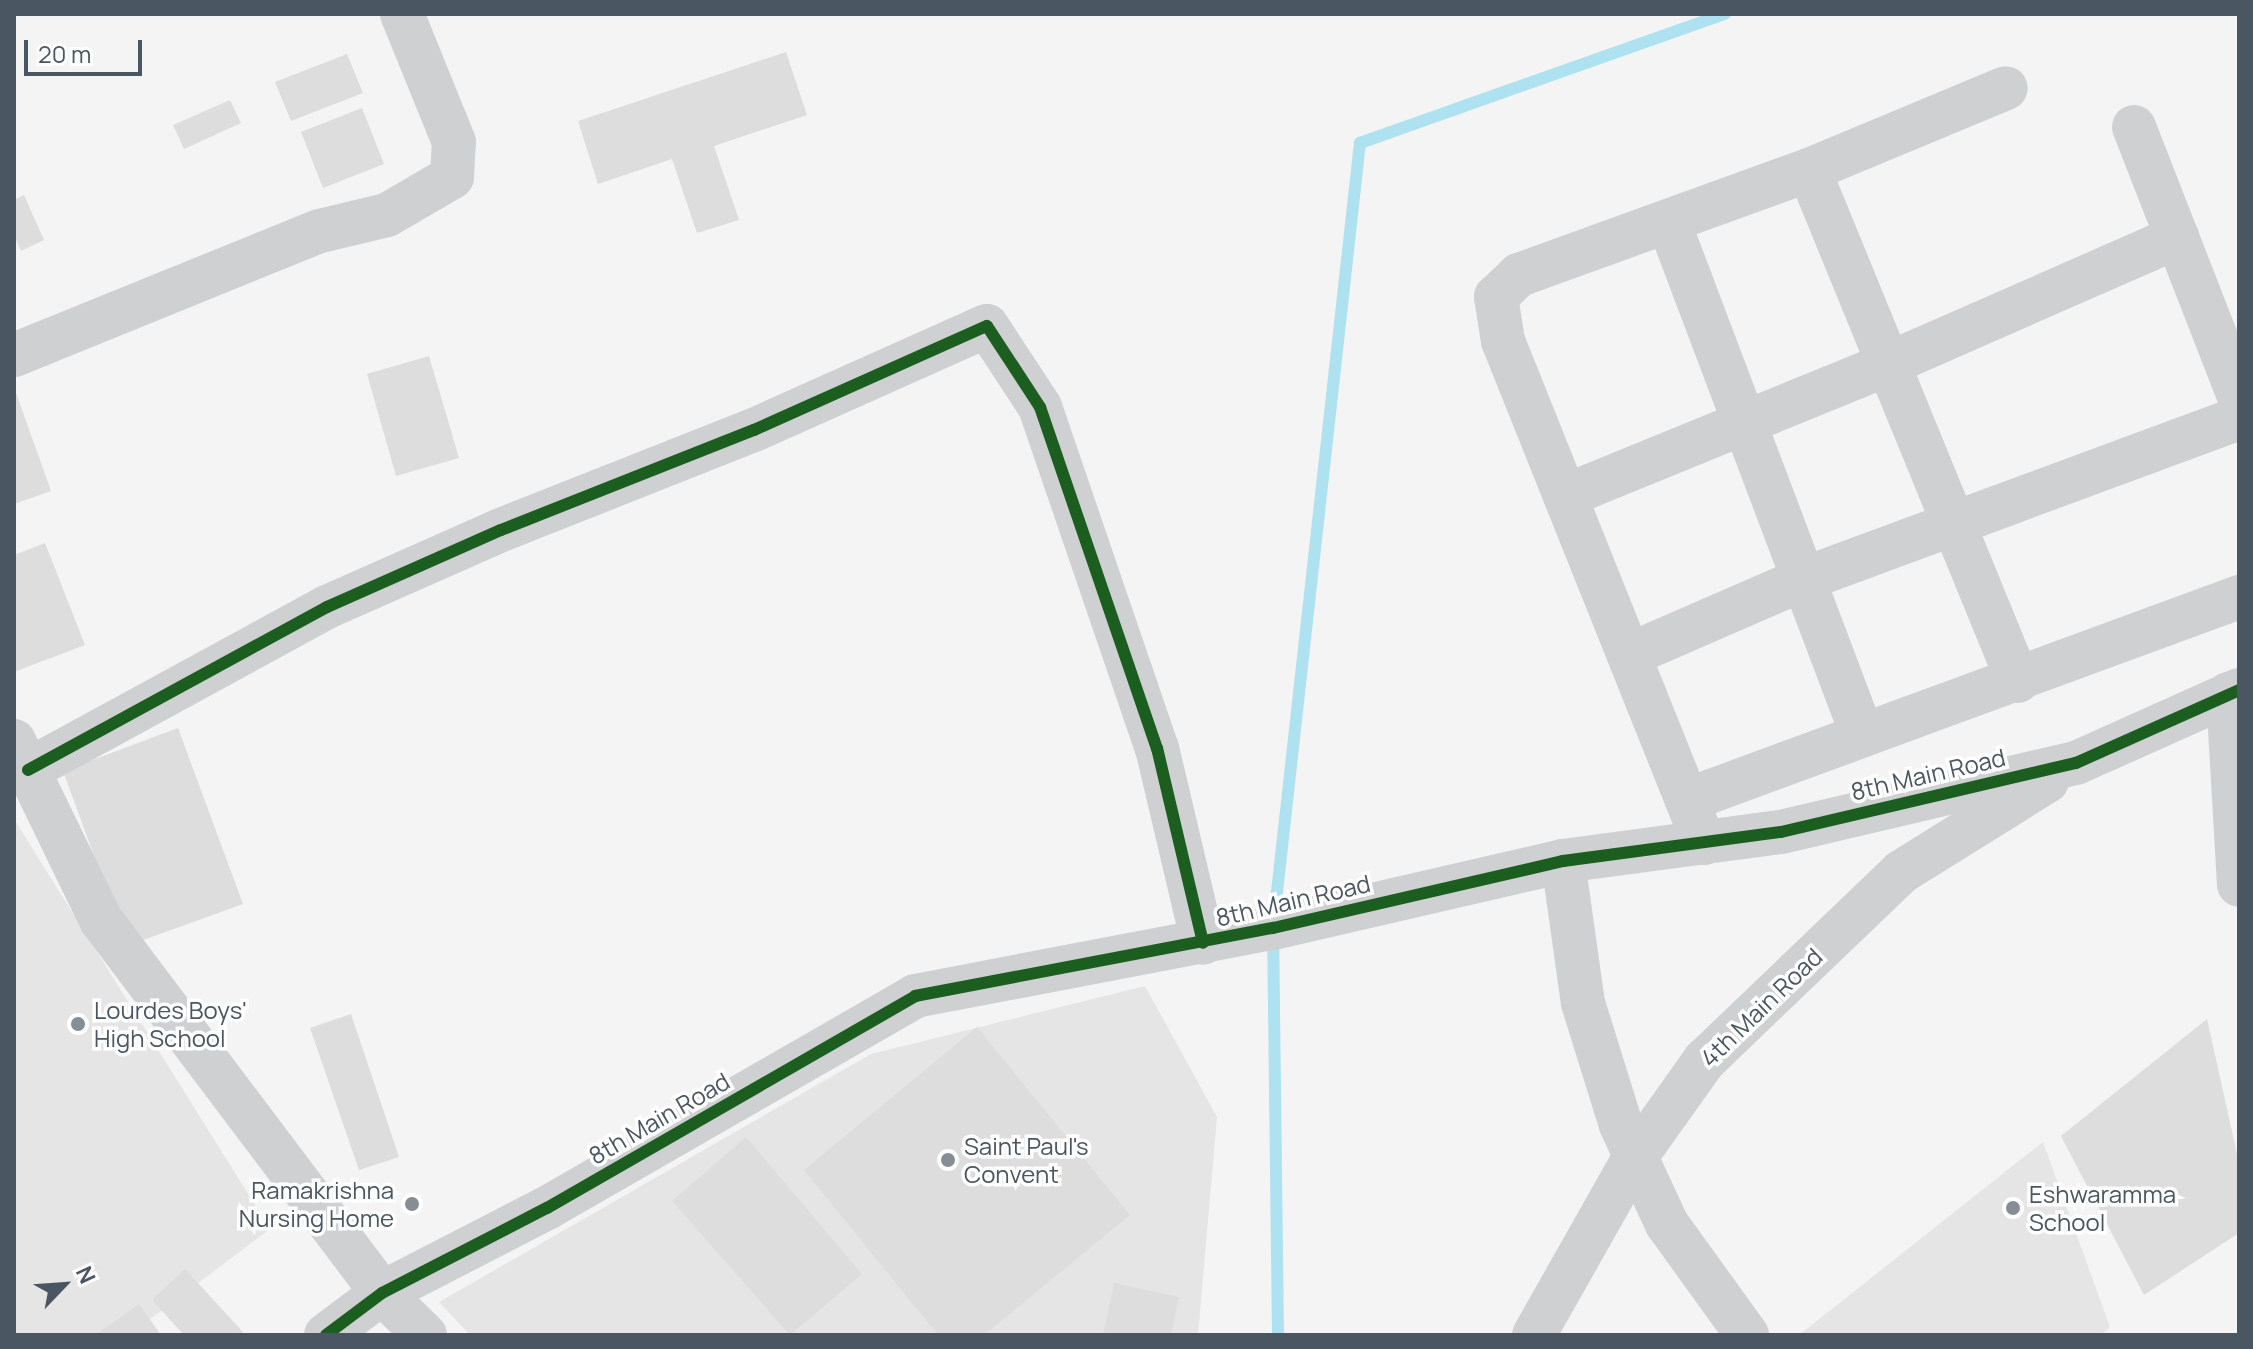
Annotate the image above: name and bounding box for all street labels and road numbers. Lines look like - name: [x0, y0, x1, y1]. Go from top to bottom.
- street label: 8th Main Road: [1848, 742, 2008, 806]
- street label: 8th Main Road: [1213, 868, 1373, 932]
- street label: 4th Main Road: [1694, 942, 1828, 1072]
- street label: 8th Main Road: [584, 1066, 734, 1170]

